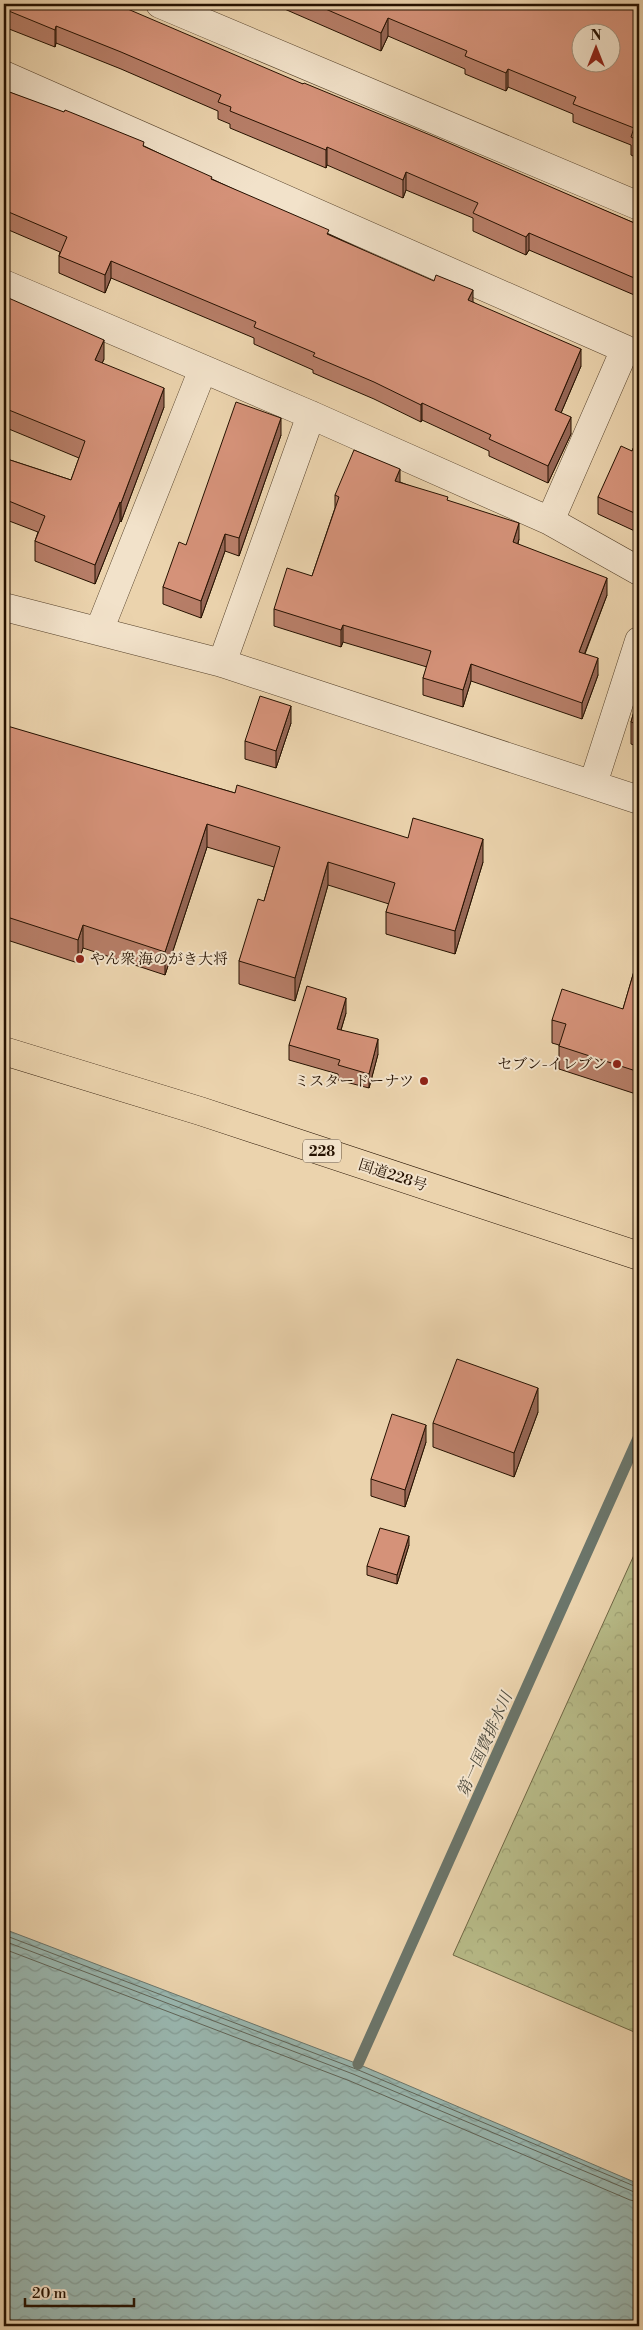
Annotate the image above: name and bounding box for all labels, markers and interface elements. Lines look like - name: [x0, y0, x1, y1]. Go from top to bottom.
- north arrow: [570, 22, 620, 72]
- text: N: [590, 27, 602, 45]
- place label: やん衆 海のがき大将: [90, 950, 228, 969]
- marker: やん衆 海のがき大将: [74, 953, 86, 965]
- place label: セブン-イレブン: [497, 1055, 607, 1074]
- marker: セブン-イレブン: [611, 1058, 623, 1070]
- place label: ミスタードーナツ: [294, 1072, 414, 1091]
- marker: ミスタードーナツ: [418, 1075, 430, 1087]
- road number: 228: [303, 1140, 341, 1162]
- street label: 国道228号: [356, 1155, 430, 1196]
- water label: 第一国費排水川: [453, 1687, 518, 1800]
- scale bar: [25, 2275, 134, 2307]
- text: 20 m: [32, 2284, 67, 2303]

